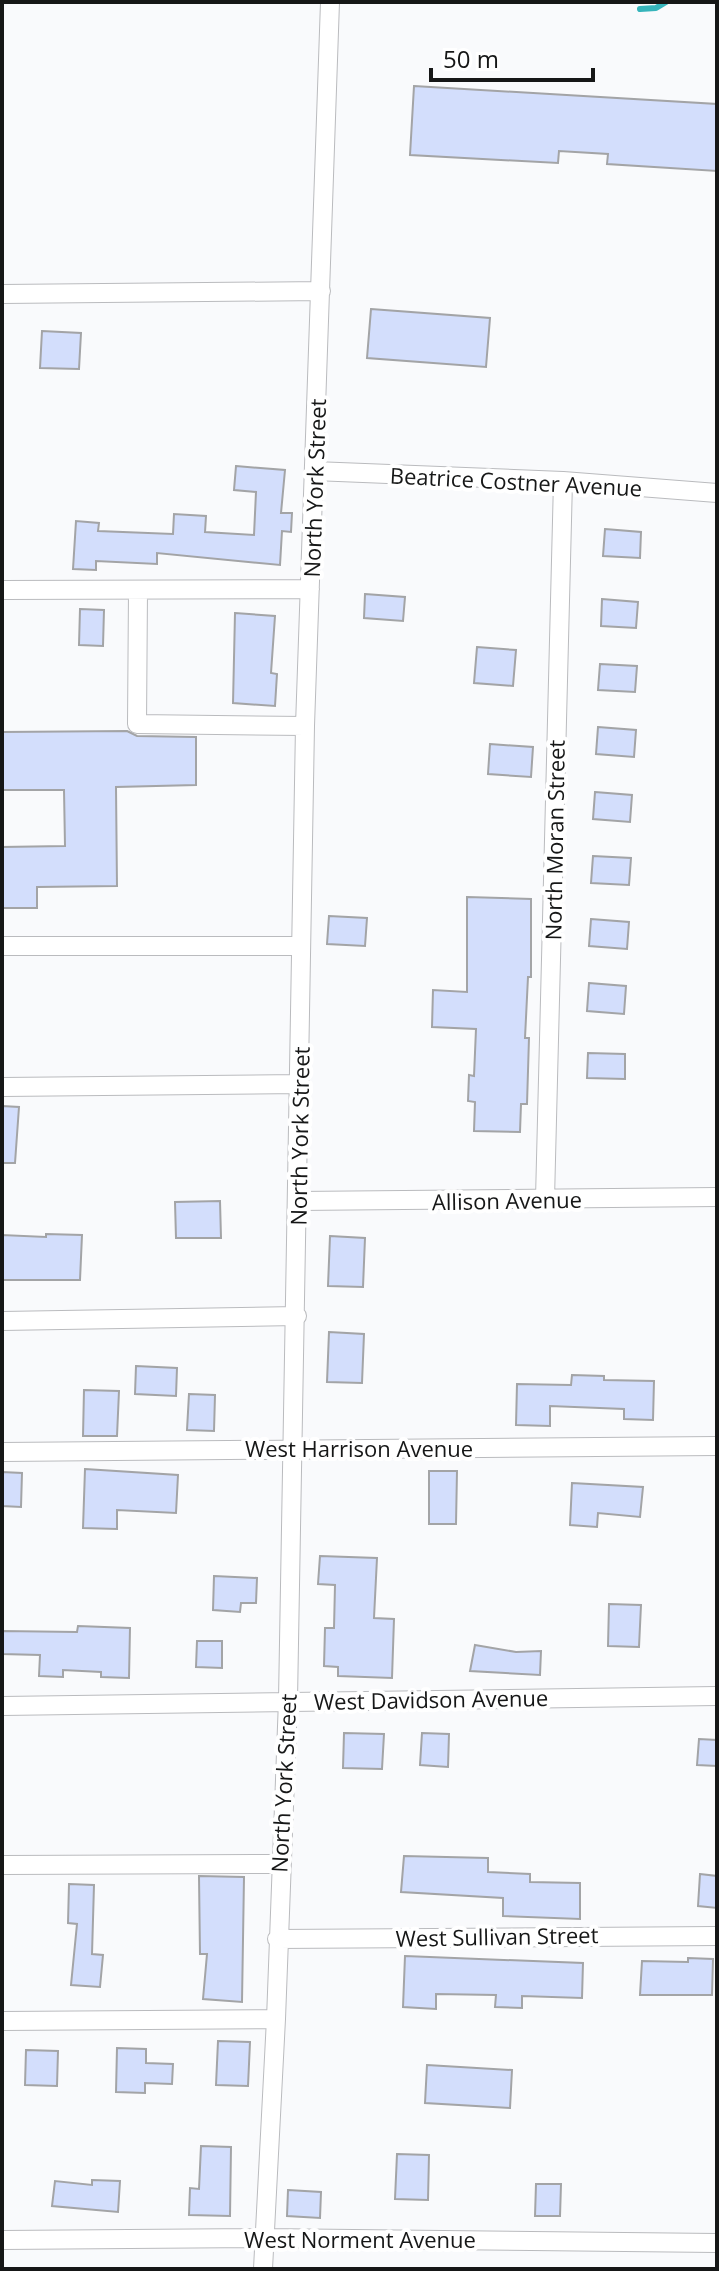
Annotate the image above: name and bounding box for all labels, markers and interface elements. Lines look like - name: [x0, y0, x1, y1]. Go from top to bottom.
- scale bar: [431, 32, 593, 82]
- text: 50 m: [443, 42, 499, 75]
- street label: North York Street: [296, 398, 332, 578]
- street label: Beatrice Costner Avenue: [389, 459, 643, 503]
- street label: North Moran Street: [537, 739, 571, 941]
- street label: North York Street: [282, 1046, 316, 1226]
- street label: Allison Avenue: [432, 1184, 582, 1216]
- street label: West Harrison Avenue: [245, 1433, 473, 1463]
- street label: West Davidson Avenue: [314, 1682, 548, 1716]
- street label: North York Street: [263, 1693, 303, 1873]
- street label: West Sullivan Street: [395, 1919, 599, 1953]
- street label: West Norment Avenue: [244, 2224, 476, 2254]

